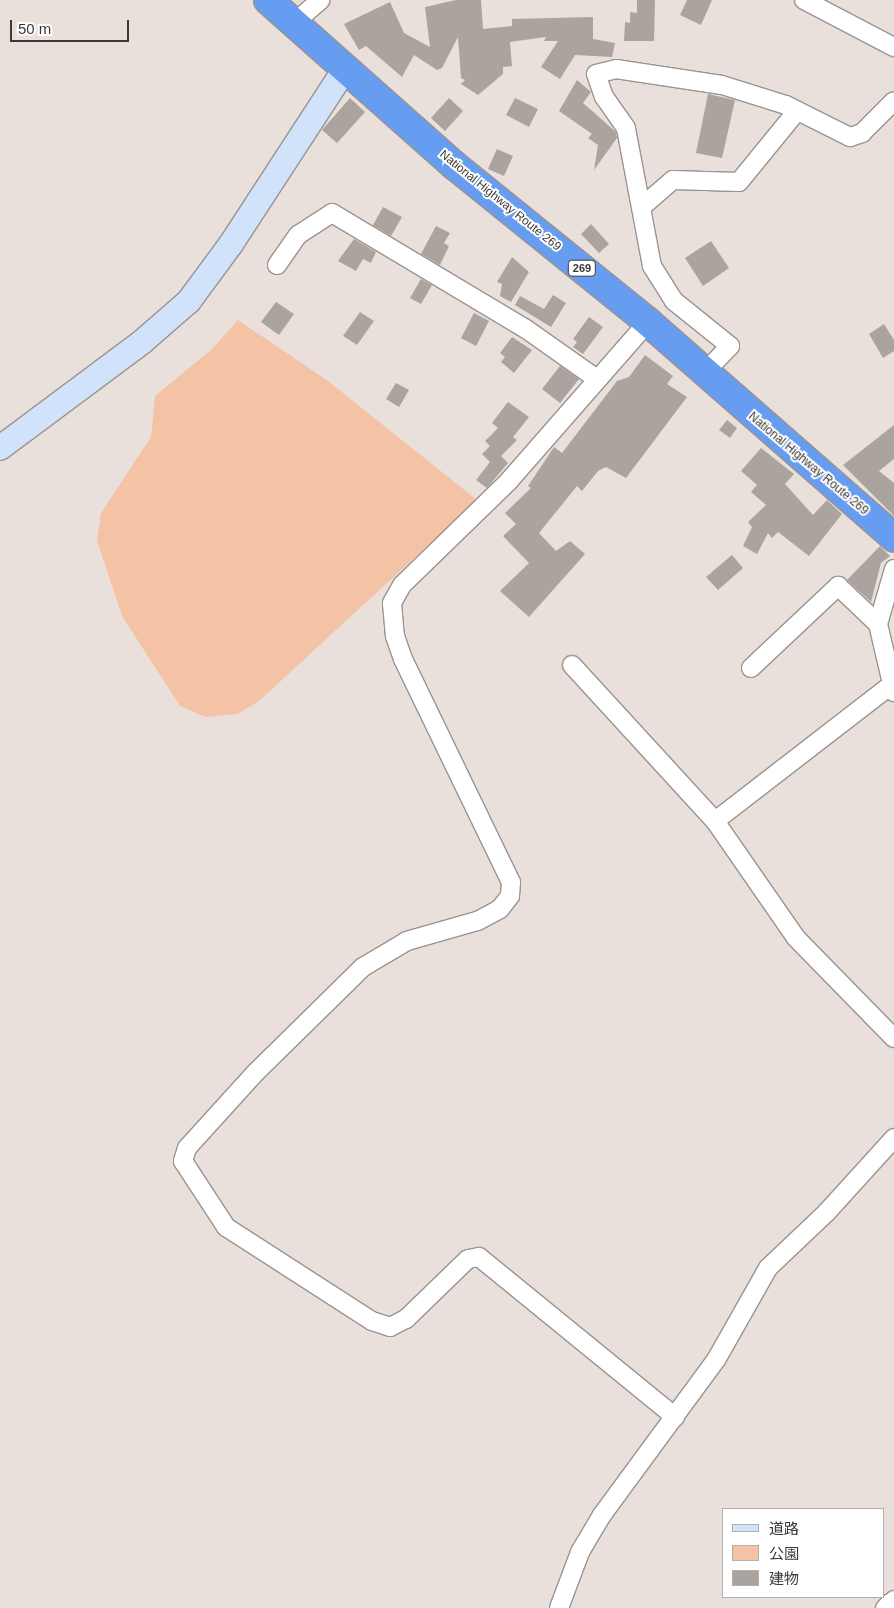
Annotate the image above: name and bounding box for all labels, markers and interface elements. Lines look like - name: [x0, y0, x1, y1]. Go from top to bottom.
- scale bar: [12, 10, 131, 42]
- text: 50 m: [18, 20, 51, 37]
- street label: National Highway Route 269: [436, 148, 564, 254]
- road number: 269: [567, 260, 597, 276]
- street label: National Highway Route 269: [745, 410, 871, 518]
- legend: [722, 1508, 884, 1598]
- text: 道路: [769, 1520, 799, 1537]
- text: 公園: [769, 1545, 799, 1562]
- text: 建物: [769, 1570, 799, 1587]

